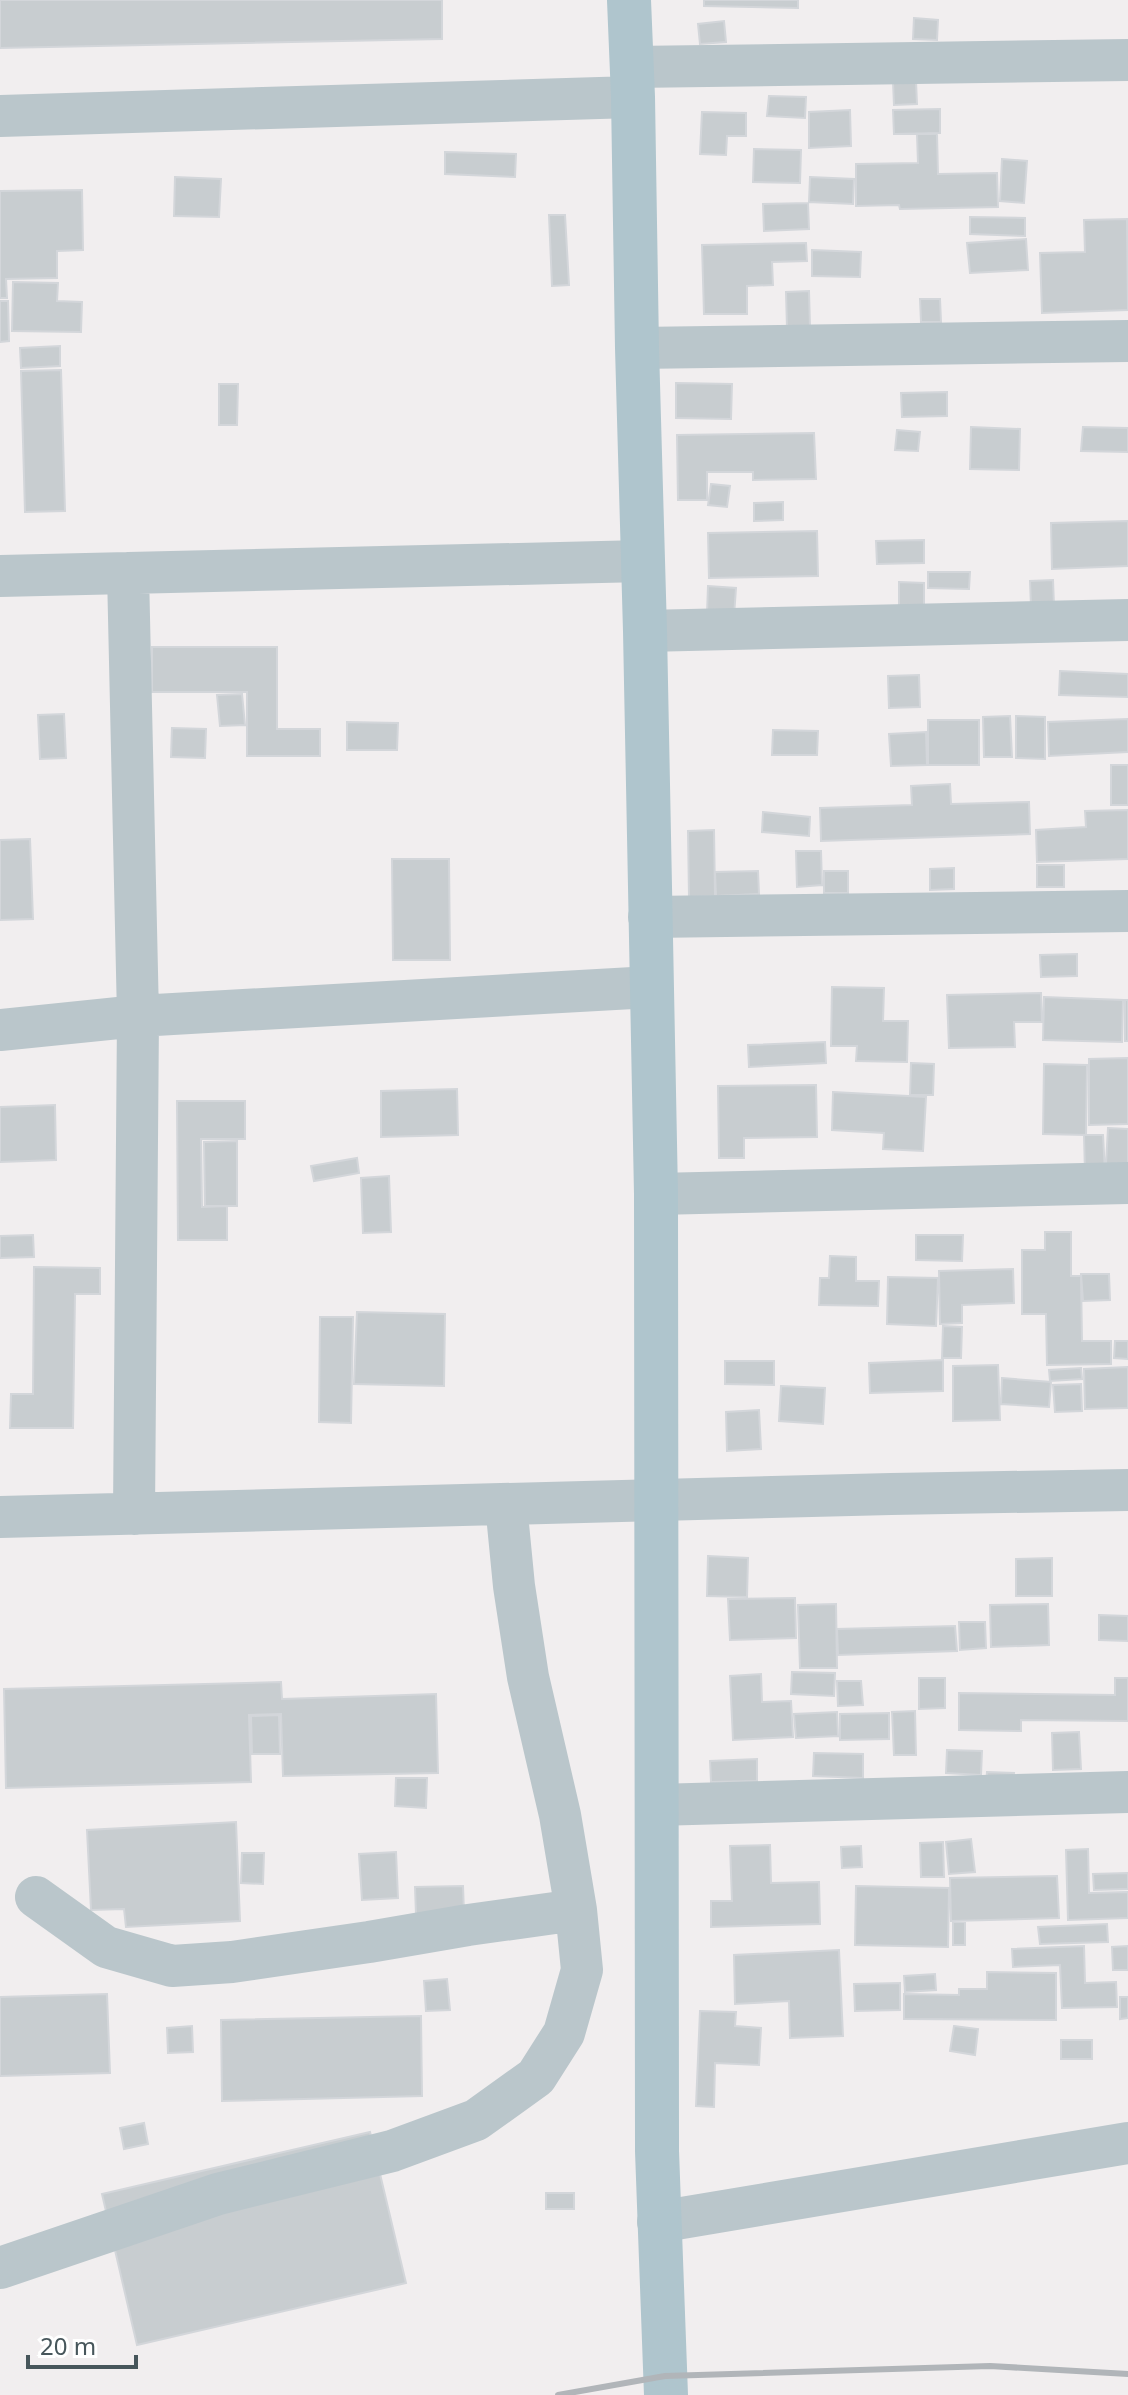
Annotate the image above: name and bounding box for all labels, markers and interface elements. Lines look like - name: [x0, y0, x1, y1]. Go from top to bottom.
- scale bar: [28, 2319, 136, 2369]
- text: 20 m: [40, 2329, 96, 2362]

